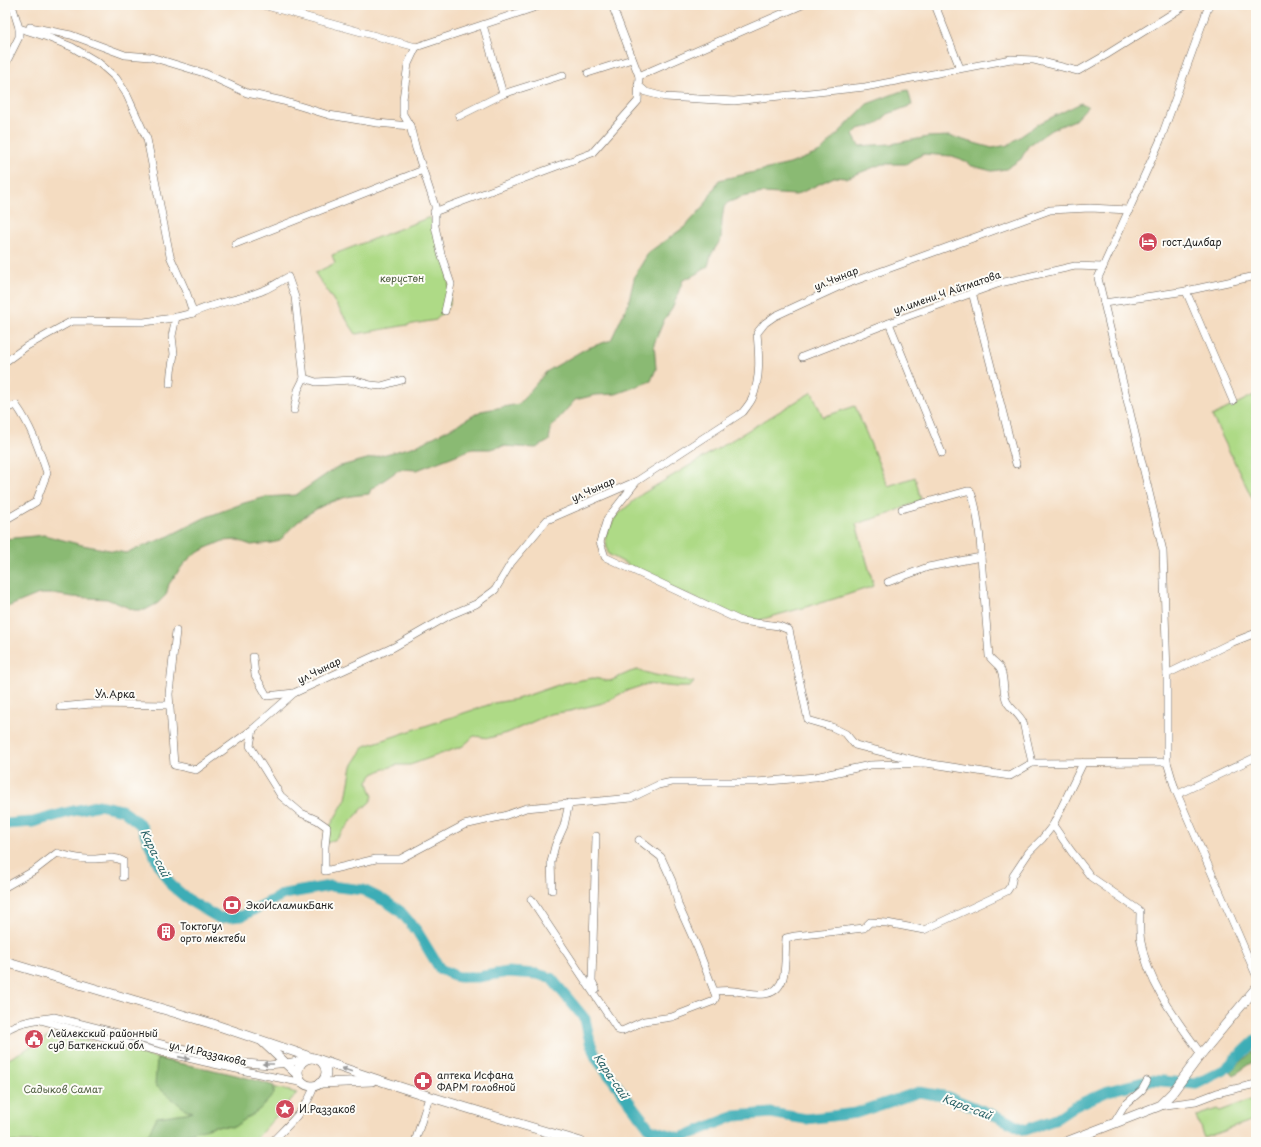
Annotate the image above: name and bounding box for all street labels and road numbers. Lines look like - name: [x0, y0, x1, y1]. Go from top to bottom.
- street label: ул.Чынар: [811, 262, 860, 293]
- street label: ул.имени.Ч Айтматова: [891, 266, 1003, 317]
- street label: ул.Чынар: [569, 472, 617, 505]
- street label: ул.Чынар: [295, 653, 343, 686]
- street label: Ул.Арка: [95, 686, 136, 701]
- street label: ул. И.Раззакова: [168, 1036, 249, 1069]

